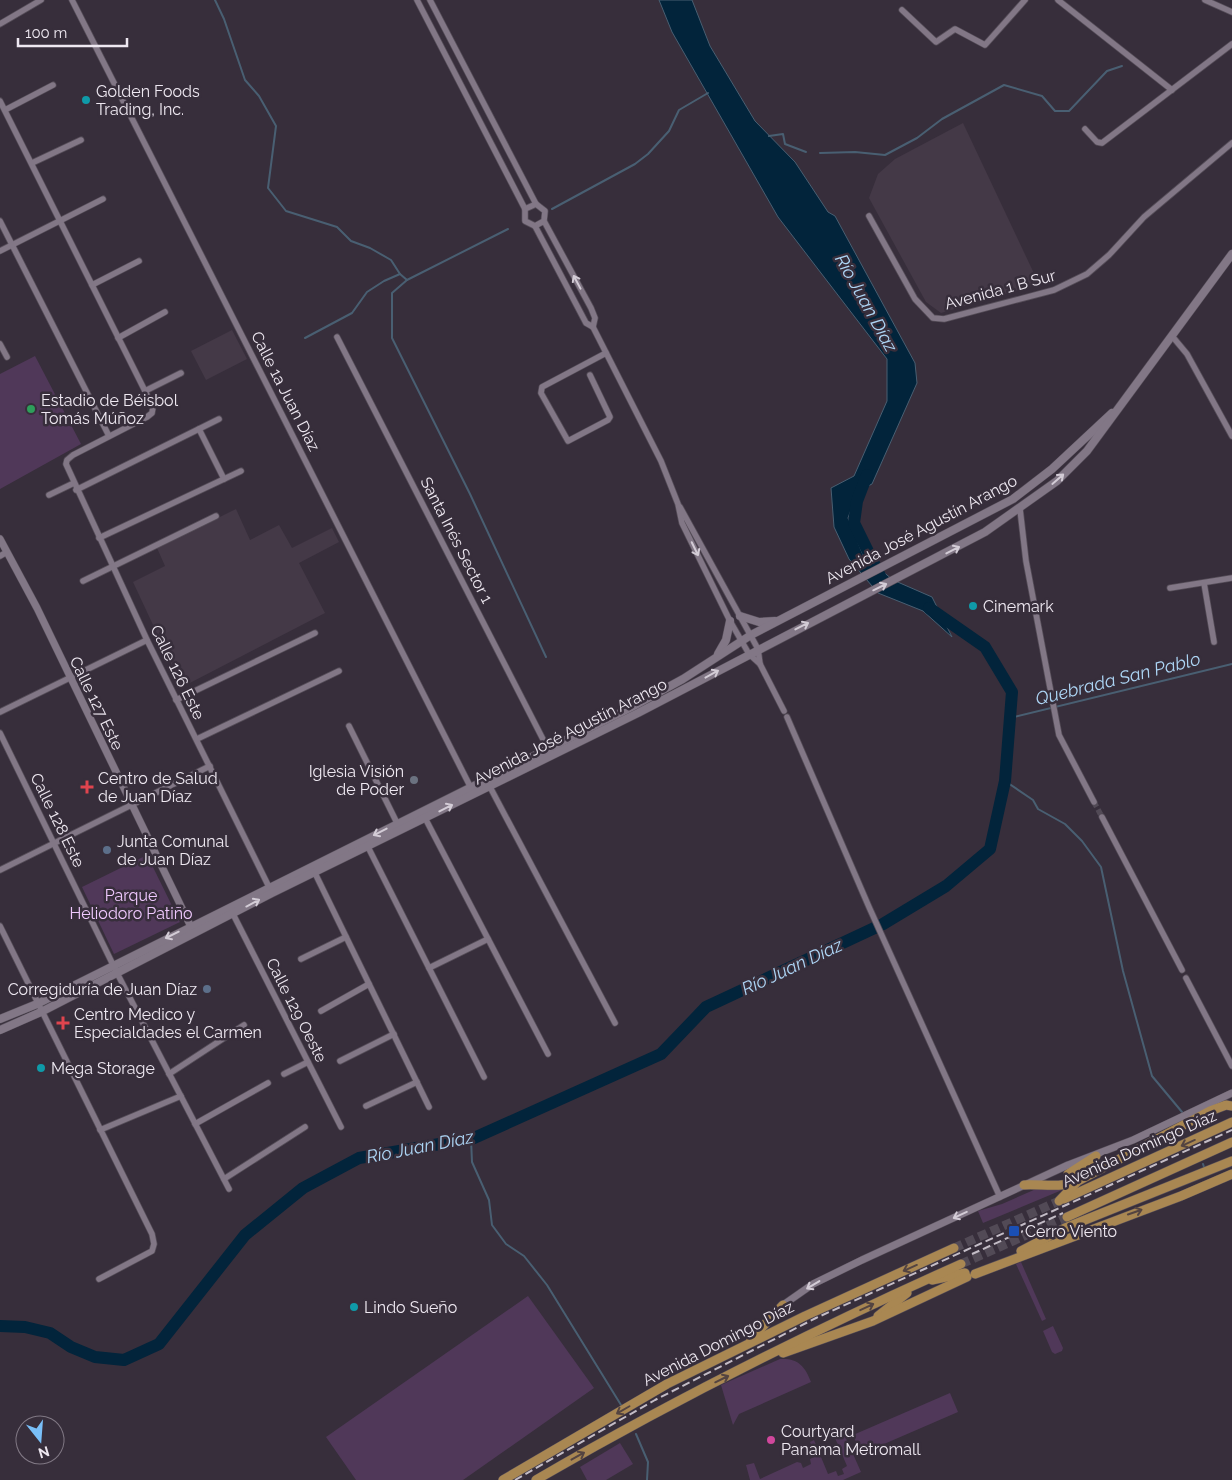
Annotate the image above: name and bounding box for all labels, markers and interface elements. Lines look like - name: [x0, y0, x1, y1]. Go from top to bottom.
- scale bar: [18, 15, 126, 47]
- text: 100 m: [25, 24, 67, 42]
- place label: Golden Foods Trading, Inc.: [96, 82, 200, 119]
- marker: Golden Foods Trading, Inc.: [80, 94, 92, 106]
- water label: Río Juan Díaz: [831, 250, 902, 356]
- street label: Avenida 1 B Sur: [943, 265, 1058, 313]
- one-way arrow: [572, 275, 582, 290]
- street label: Calle 1a Juan Díaz: [247, 328, 324, 454]
- place label: Estadio de Béisbol Tomás Múñoz: [41, 391, 179, 428]
- marker: Estadio de Béisbol Tomás Múñoz: [25, 403, 37, 415]
- street label: Avenida José Agustín Arango: [822, 471, 1020, 588]
- street label: Santa Inés Sector 1: [417, 474, 497, 607]
- one-way arrow: [1051, 474, 1064, 485]
- one-way arrow: [690, 541, 700, 556]
- one-way arrow: [945, 545, 960, 555]
- one-way arrow: [872, 581, 887, 591]
- place label: Cinemark: [983, 597, 1054, 616]
- marker: Cinemark: [967, 600, 979, 612]
- one-way arrow: [794, 621, 809, 630]
- street label: Calle 126 Este: [146, 622, 209, 723]
- water label: Quebrada San Pablo: [1033, 648, 1203, 709]
- street label: Calle 127 Este: [66, 653, 127, 753]
- one-way arrow: [705, 668, 719, 678]
- street label: Avenida José Agustín Arango: [471, 674, 670, 789]
- place label: Iglesia Visión de Poder: [309, 762, 404, 799]
- place label: Centro de Salud de Juan Díaz: [98, 769, 218, 806]
- street label: Calle 128 Este: [27, 770, 89, 871]
- marker: Iglesia Visión de Poder: [408, 774, 420, 786]
- marker: Centro de Salud de Juan Díaz: [80, 780, 94, 794]
- one-way arrow: [438, 803, 453, 812]
- one-way arrow: [373, 828, 388, 837]
- place label: Junta Comunal de Juan Díaz: [117, 832, 229, 869]
- marker: Junta Comunal de Juan Díaz: [101, 844, 113, 856]
- park label: Parque Heliodoro Patiño: [69, 886, 193, 923]
- one-way arrow: [245, 898, 260, 908]
- one-way arrow: [165, 931, 180, 940]
- water label: Río Juan Díaz: [738, 934, 846, 999]
- street label: Calle 129 Oeste: [262, 955, 331, 1065]
- place label: Corregiduría de Juan Díaz: [8, 980, 197, 999]
- marker: Corregiduría de Juan Díaz: [201, 983, 213, 995]
- place label: Centro Medico y Especialdades el Carmen: [74, 1005, 262, 1042]
- marker: Centro Medico y Especialdades el Carmen: [56, 1016, 70, 1030]
- place label: Mega Storage: [51, 1059, 155, 1078]
- marker: Mega Storage: [35, 1062, 47, 1074]
- street label: Avenida Domingo Díaz: [1059, 1106, 1219, 1191]
- water label: Río Juan Díaz: [365, 1126, 476, 1167]
- one-way arrow: [1181, 1138, 1196, 1148]
- one-way arrow: [1127, 1207, 1143, 1216]
- one-way arrow: [953, 1211, 968, 1220]
- place label: Cerro Viento: [1025, 1222, 1117, 1241]
- marker: Cerro Viento: [1007, 1224, 1021, 1238]
- one-way arrow: [903, 1264, 918, 1274]
- one-way arrow: [807, 1280, 821, 1290]
- street label: Avenida Domingo Díaz: [640, 1297, 797, 1390]
- place label: Lindo Sueño: [364, 1298, 457, 1317]
- marker: Lindo Sueño: [348, 1301, 360, 1313]
- one-way arrow: [859, 1302, 874, 1311]
- one-way arrow: [714, 1374, 729, 1384]
- one-way arrow: [616, 1405, 630, 1415]
- north arrow: [15, 1415, 65, 1465]
- place label: Courtyard Panama Metromall: [781, 1422, 921, 1459]
- marker: Courtyard Panama Metromall: [765, 1434, 777, 1446]
- text: N: [36, 1443, 51, 1462]
- one-way arrow: [571, 1451, 586, 1461]

